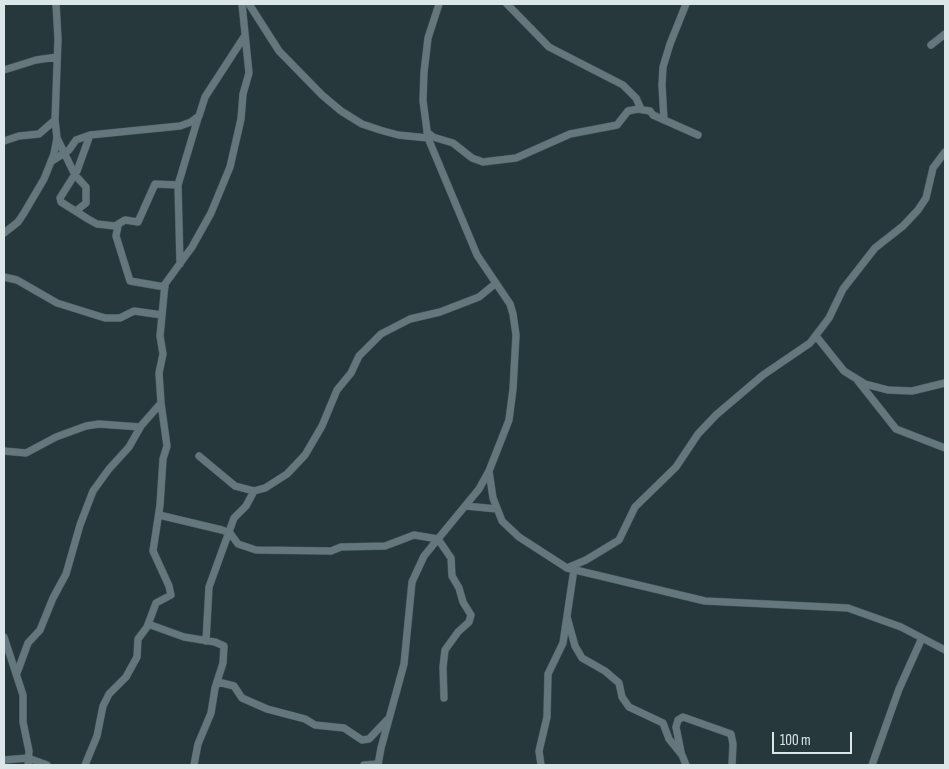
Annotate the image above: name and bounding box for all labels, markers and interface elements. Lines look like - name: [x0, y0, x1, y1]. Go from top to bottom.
- scale bar: [774, 722, 854, 754]
- text: 100 m: [780, 731, 811, 750]

